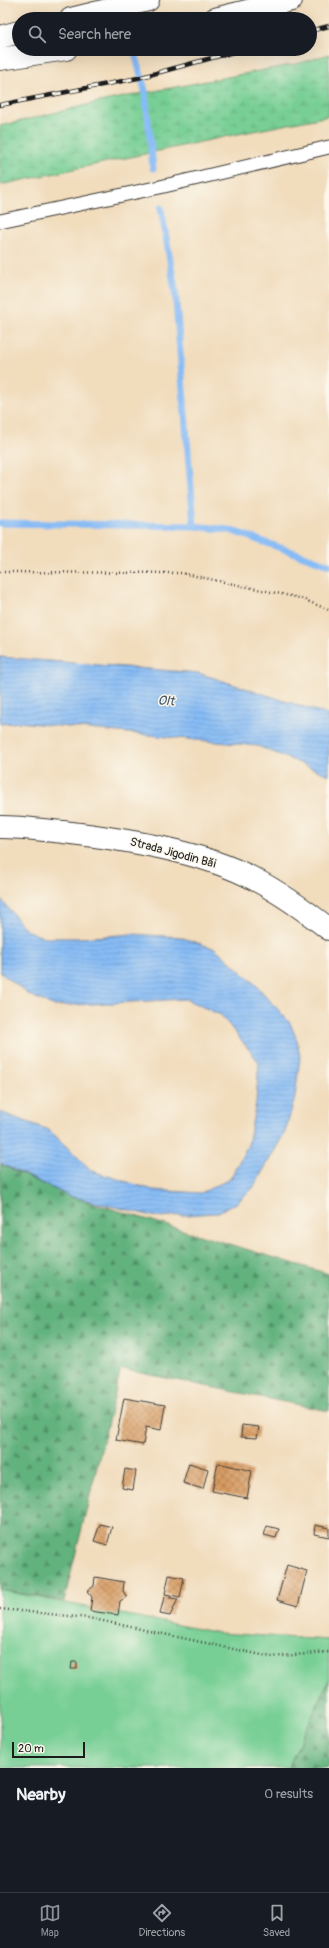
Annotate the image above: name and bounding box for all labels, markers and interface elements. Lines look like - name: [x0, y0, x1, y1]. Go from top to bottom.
- search box: [12, 12, 317, 56]
- icon: search: [26, 23, 48, 45]
- text: Search here: [58, 25, 131, 44]
- water label: Olt: [157, 693, 176, 710]
- street label: Strada Jigodin Băi: [128, 834, 218, 872]
- scale bar: [12, 1740, 85, 1759]
- text: 20 m: [18, 1742, 44, 1755]
- text: Nearby: [16, 1784, 65, 1805]
- text: 0 results: [264, 1786, 313, 1802]
- tab: Map: [39, 1902, 61, 1939]
- tab: Directions: [139, 1902, 185, 1939]
- tab: Saved: [263, 1902, 290, 1939]

